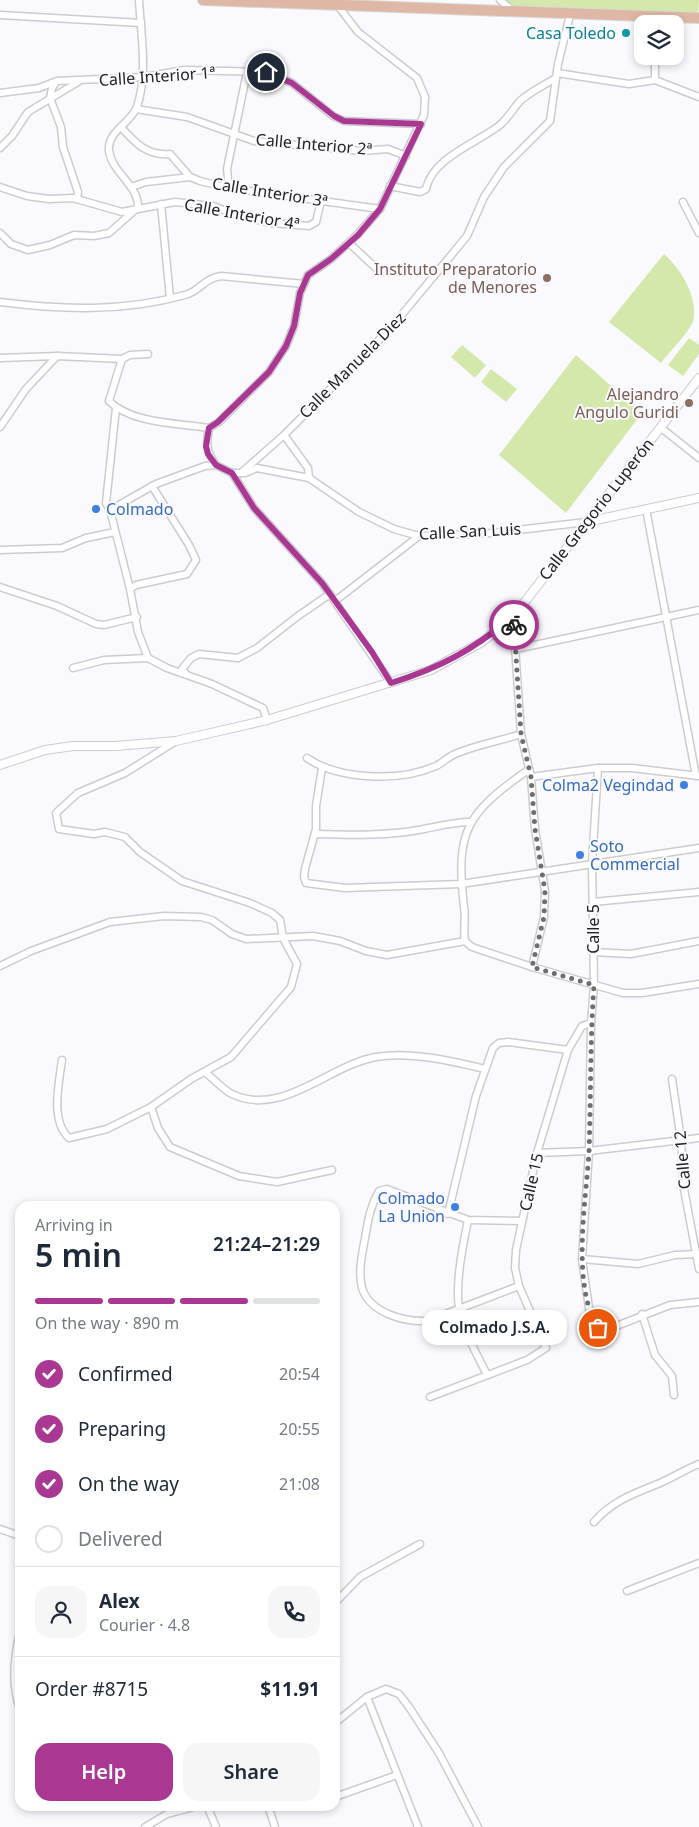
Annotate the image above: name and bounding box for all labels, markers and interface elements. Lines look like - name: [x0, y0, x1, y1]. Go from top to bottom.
- map controls: [634, 15, 684, 65]
- button: layers: [634, 15, 684, 65]
- place label: Casa Toledo: [526, 22, 616, 44]
- marker: Casa Toledo: [620, 27, 632, 39]
- pin: [245, 51, 287, 93]
- icon: home: [252, 58, 280, 86]
- street label: Calle Interior 1ª: [98, 61, 216, 91]
- street label: Calle Interior 2ª: [255, 128, 373, 160]
- street label: Calle Interior 3ª: [211, 172, 329, 212]
- street label: Calle Interior 4ª: [183, 193, 301, 235]
- place label: Instituto Preparatorio de Menores: [374, 258, 537, 298]
- marker: Instituto Preparatorio de Menores: [541, 272, 553, 284]
- street label: Calle Manuela Diez: [294, 307, 410, 423]
- place label: Alejandro Angulo Guridi: [575, 383, 679, 423]
- marker: Alejandro Angulo Guridi: [683, 397, 695, 409]
- street label: Calle Gregorio Luperón: [534, 433, 658, 585]
- place label: Colmado: [106, 498, 173, 520]
- marker: Colmado: [90, 503, 102, 515]
- street label: Calle San Luis: [418, 517, 522, 545]
- courier: [489, 600, 539, 650]
- icon: bike: [500, 611, 528, 639]
- place label: Colma2 Vegindad: [542, 774, 674, 796]
- marker: Colma2 Vegindad: [678, 779, 690, 791]
- place label: Soto Commercial: [590, 835, 680, 875]
- marker: Soto Commercial: [574, 849, 586, 861]
- street label: Calle 5: [582, 904, 604, 954]
- street label: Calle 12: [668, 1130, 696, 1190]
- street label: Calle 15: [514, 1151, 548, 1213]
- place label: Colmado La Union: [378, 1187, 445, 1227]
- marker: Colmado La Union: [449, 1201, 461, 1213]
- text: Arriving in: [35, 1214, 113, 1236]
- text: 21:24–21:29: [213, 1231, 320, 1257]
- text: 5 min: [35, 1233, 122, 1276]
- pin: [577, 1307, 619, 1349]
- callout: Colmado J.S.A.: [423, 1310, 568, 1346]
- text: On the way · 890 m: [35, 1312, 179, 1334]
- icon: bag: [584, 1314, 612, 1342]
- text: Colmado J.S.A.: [439, 1316, 550, 1338]
- icon: check: [35, 1360, 63, 1388]
- text: Confirmed: [78, 1361, 173, 1387]
- text: 20:54: [279, 1363, 320, 1385]
- icon: check: [35, 1415, 63, 1443]
- text: Preparing: [78, 1416, 166, 1442]
- text: 20:55: [279, 1418, 320, 1440]
- icon: check: [35, 1470, 63, 1498]
- text: On the way: [78, 1471, 179, 1497]
- text: 21:08: [279, 1473, 320, 1495]
- text: Delivered: [78, 1526, 163, 1552]
- button: person: [35, 1586, 87, 1638]
- button: phone: [268, 1586, 320, 1638]
- text: Alex: [99, 1588, 140, 1614]
- text: Courier · 4.8: [99, 1614, 190, 1636]
- text: Order #8715: [35, 1676, 148, 1702]
- text: $11.91: [260, 1676, 320, 1702]
- button: Help: [35, 1743, 173, 1801]
- button: Share: [183, 1743, 320, 1801]

